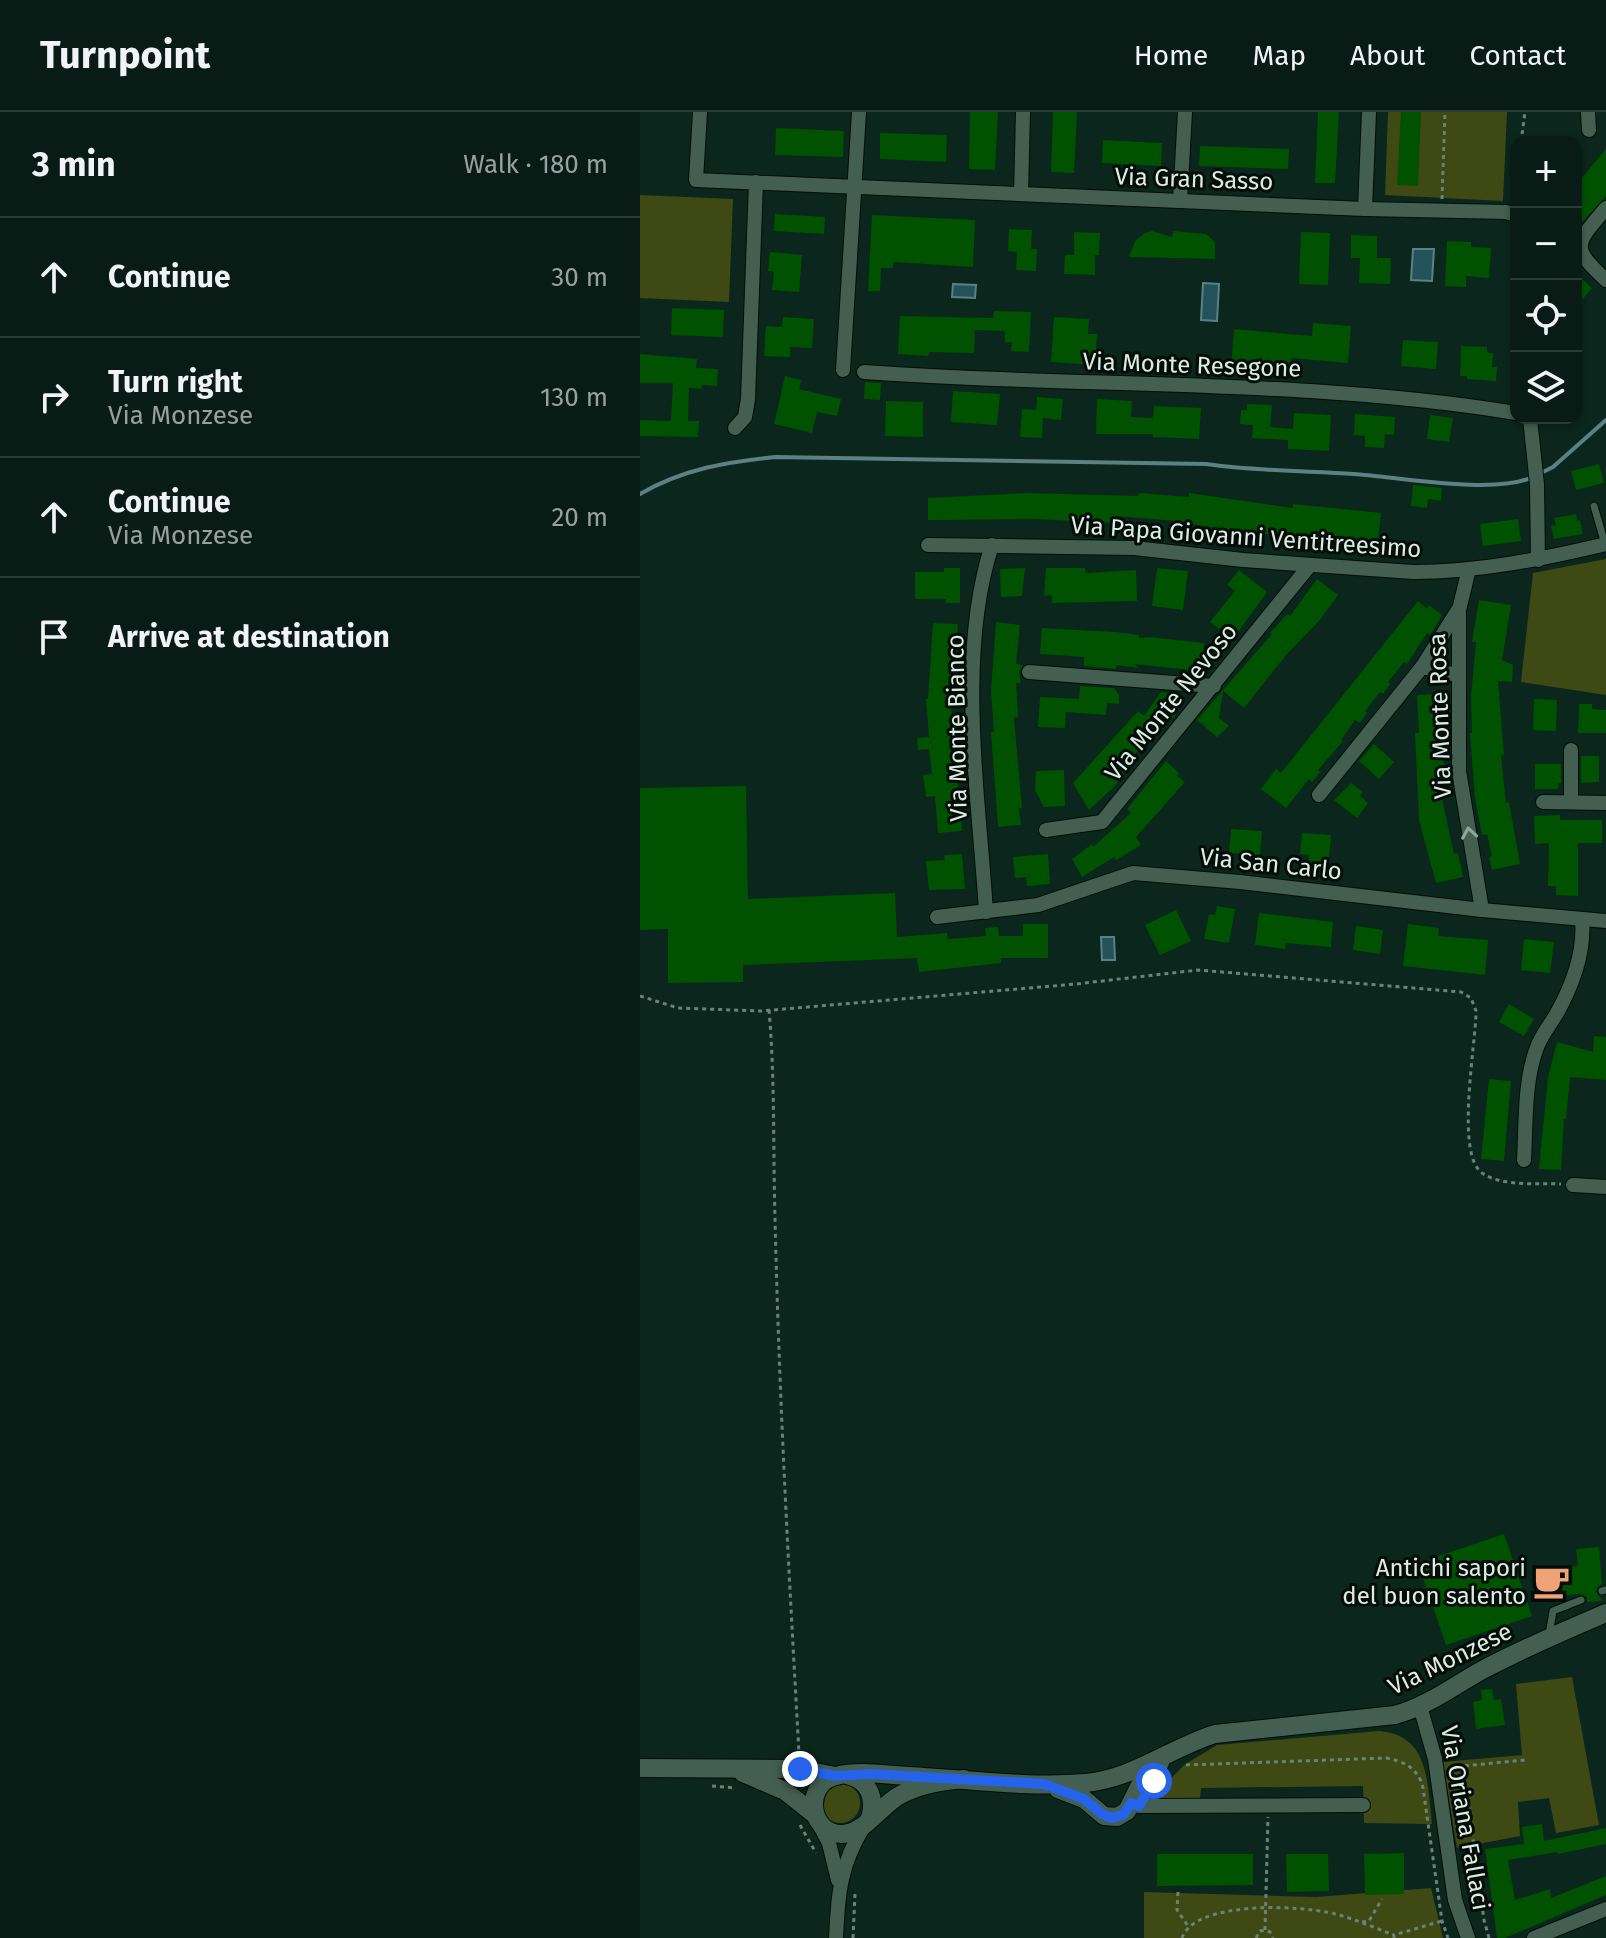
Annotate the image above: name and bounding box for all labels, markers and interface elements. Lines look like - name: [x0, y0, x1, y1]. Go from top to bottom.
- text: Turnpoint: [40, 32, 210, 78]
- text: Home: [1134, 39, 1208, 72]
- text: Map: [1252, 39, 1306, 72]
- text: About: [1350, 39, 1425, 72]
- text: Contact: [1469, 39, 1566, 72]
- map controls: [1510, 136, 1582, 424]
- button: +: [1510, 136, 1582, 208]
- text: 3 min: [32, 144, 116, 185]
- text: Walk · 180 m: [463, 149, 608, 180]
- street label: Via Gran Sasso: [1114, 162, 1274, 196]
- button: −: [1510, 208, 1582, 280]
- icon: ahead: [32, 255, 76, 299]
- text: Continue: [108, 259, 231, 295]
- text: 30 m: [551, 262, 608, 293]
- button: locate: [1510, 280, 1582, 352]
- street label: Via Monte Resegone: [1082, 347, 1302, 383]
- button: layers: [1510, 352, 1582, 424]
- text: Turn right: [108, 364, 243, 400]
- icon: right: [32, 375, 76, 419]
- text: 130 m: [540, 382, 608, 413]
- text: Via Monzese: [108, 400, 253, 431]
- text: Continue: [108, 484, 231, 520]
- icon: ahead: [32, 495, 76, 539]
- text: 20 m: [551, 502, 608, 533]
- street label: Via Papa Giovanni Ventitreesimo: [1070, 511, 1422, 563]
- text: Via Monzese: [108, 520, 253, 551]
- icon: arrive: [32, 615, 76, 659]
- street label: Via Monte Nevoso: [1099, 618, 1243, 786]
- text: Arrive at destination: [108, 619, 390, 655]
- street label: Via Monte Rosa: [1423, 632, 1457, 800]
- street label: Via Monte Bianco: [941, 634, 973, 822]
- one-way arrow: [1461, 826, 1478, 840]
- street label: Via San Carlo: [1199, 843, 1343, 885]
- place label: Antichi sapori del buon salento: [1342, 1554, 1526, 1610]
- cafe icon: Antichi sapori del buon salento: [1533, 1563, 1571, 1601]
- street label: Via Monzese: [1384, 1617, 1516, 1701]
- street label: Via Oriana Fallaci: [1435, 1723, 1495, 1913]
- route end: [782, 1751, 818, 1787]
- route start: [1136, 1763, 1172, 1799]

